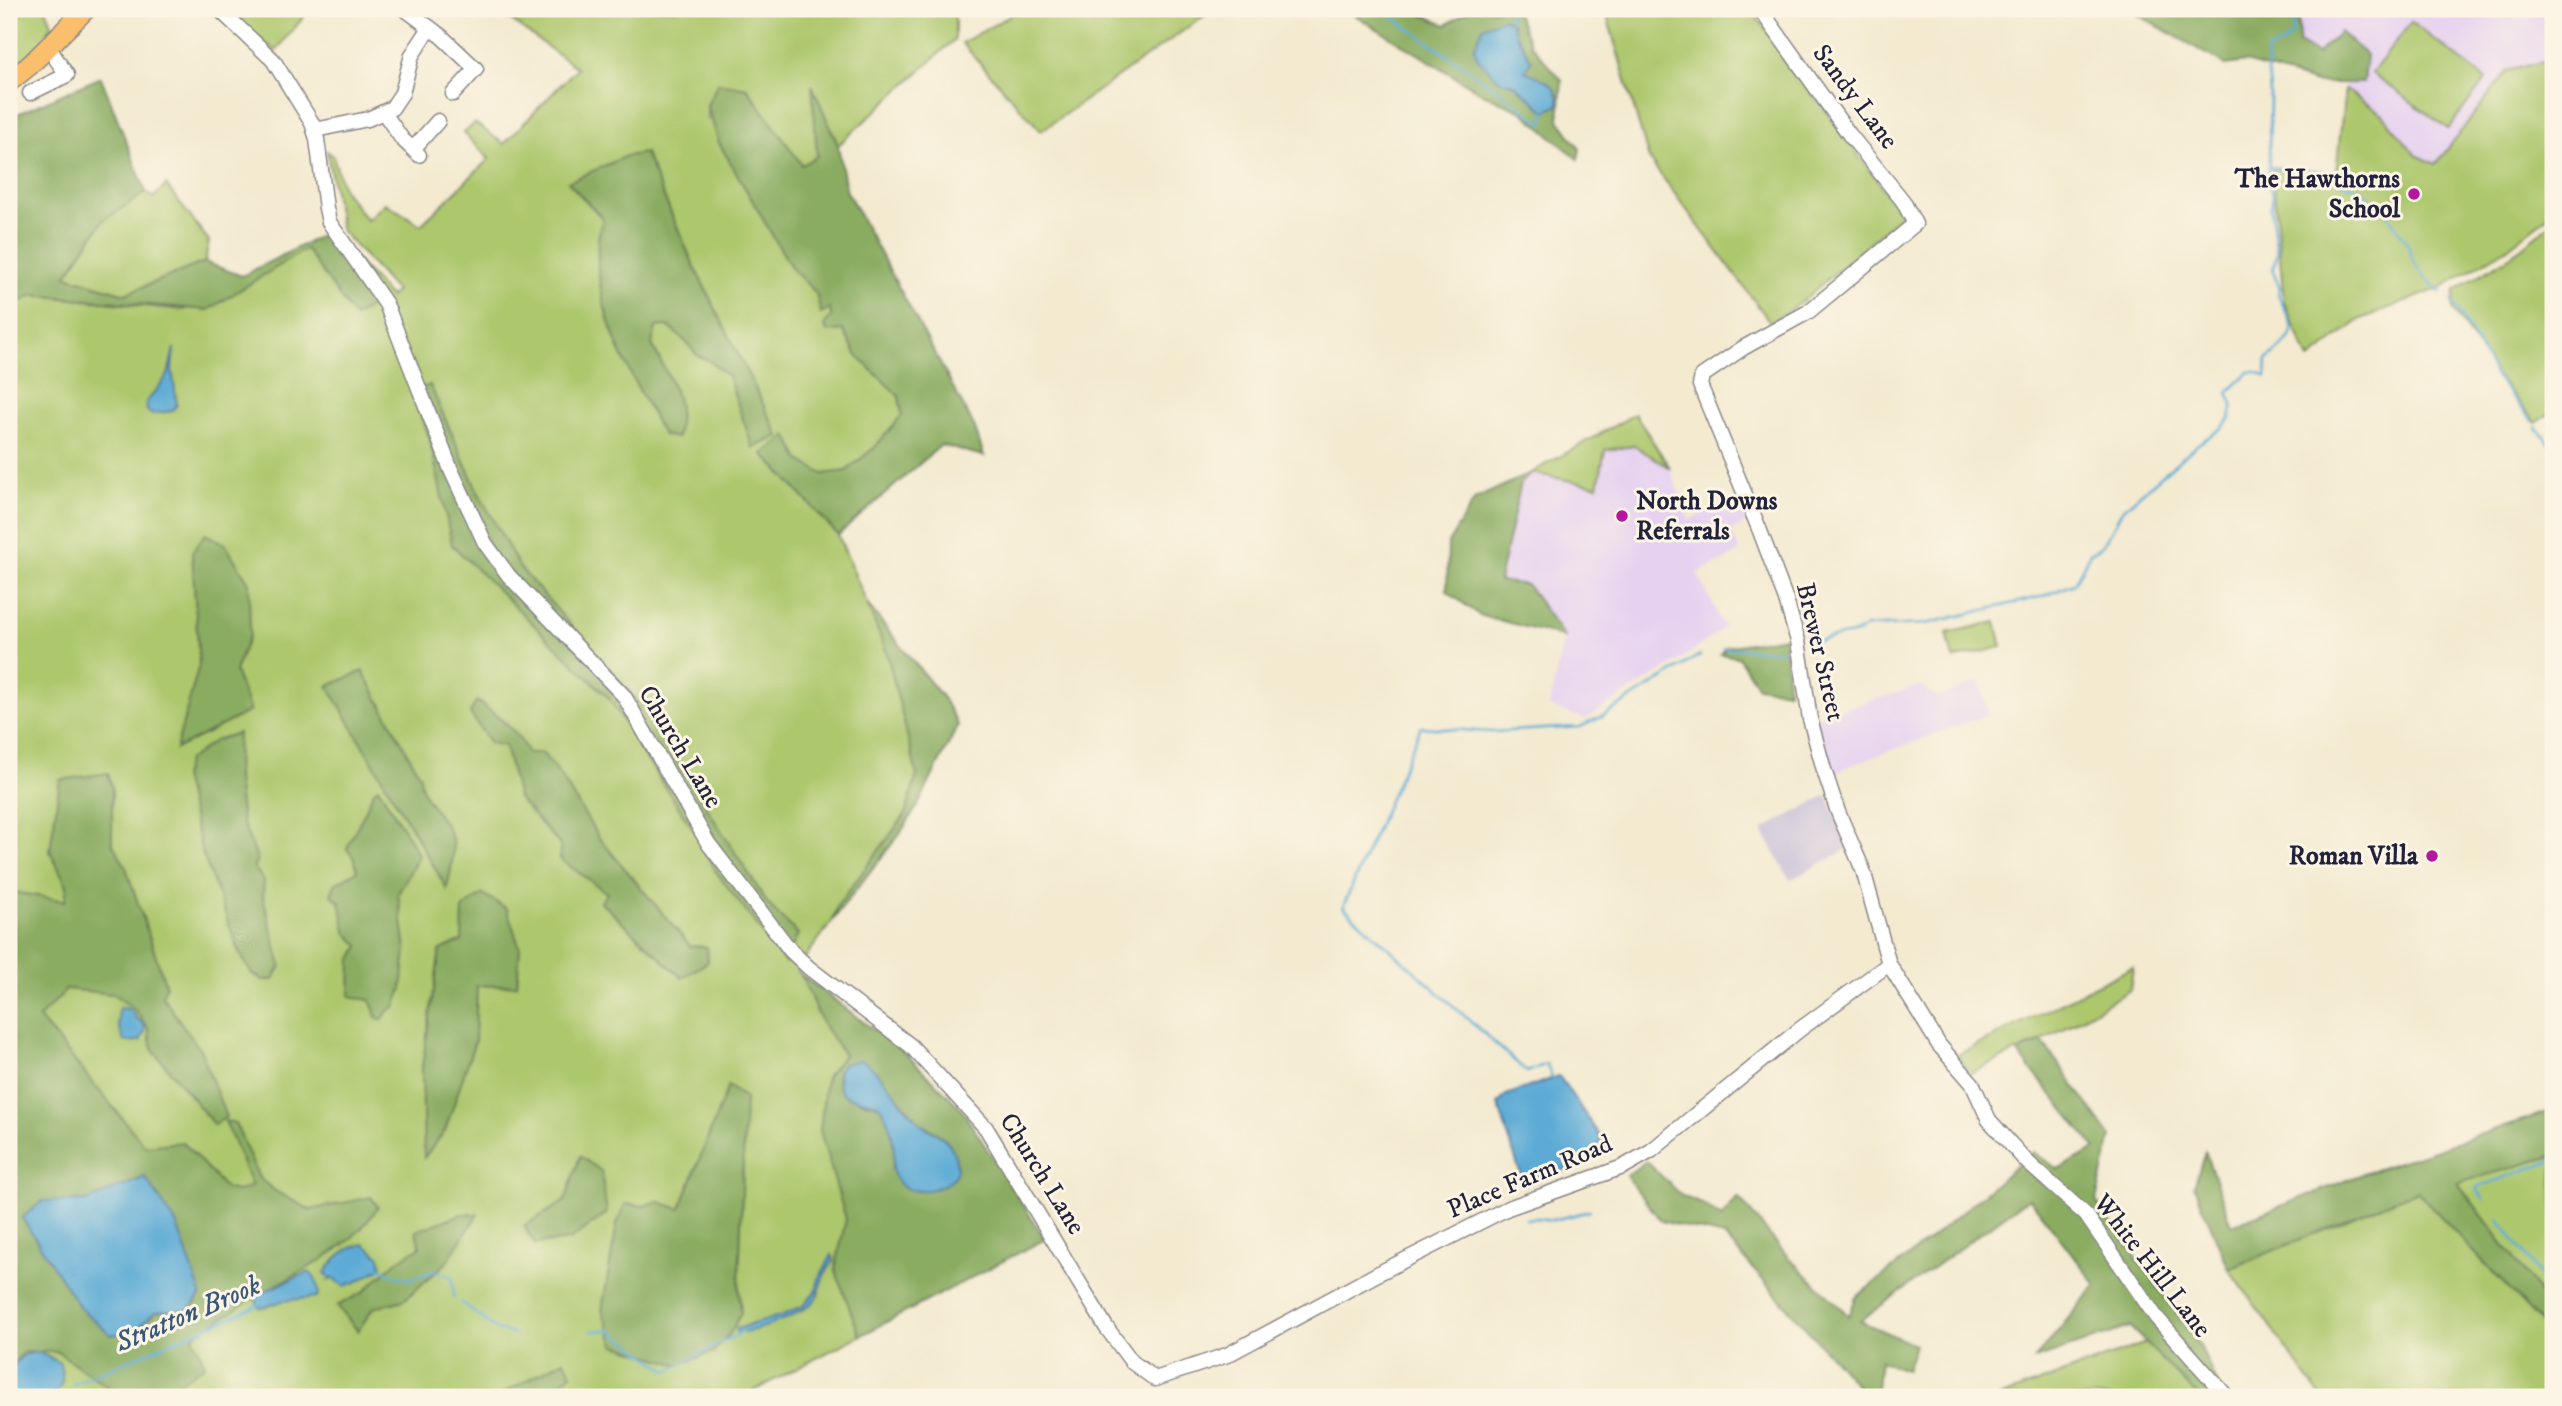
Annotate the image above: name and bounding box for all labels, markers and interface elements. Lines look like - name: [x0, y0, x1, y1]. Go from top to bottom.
- street label: Sandy Lane: [1805, 38, 1905, 156]
- place label: The Hawthorns School: [2234, 163, 2401, 226]
- marker: The Hawthorns School: [2406, 186, 2422, 202]
- place label: North Downs Referrals: [1636, 485, 1778, 548]
- marker: North Downs Referrals: [1614, 508, 1630, 524]
- street label: Brewer Street: [1788, 580, 1852, 724]
- street label: Church Lane: [630, 680, 730, 814]
- place label: Roman Villa: [2289, 840, 2419, 873]
- marker: Roman Villa: [2424, 848, 2440, 864]
- street label: Church Lane: [992, 1107, 1092, 1241]
- street label: Place Farm Road: [1442, 1127, 1618, 1227]
- street label: White Hill Lane: [2085, 1187, 2218, 1344]
- water label: Stratton Brook: [109, 1268, 266, 1361]

